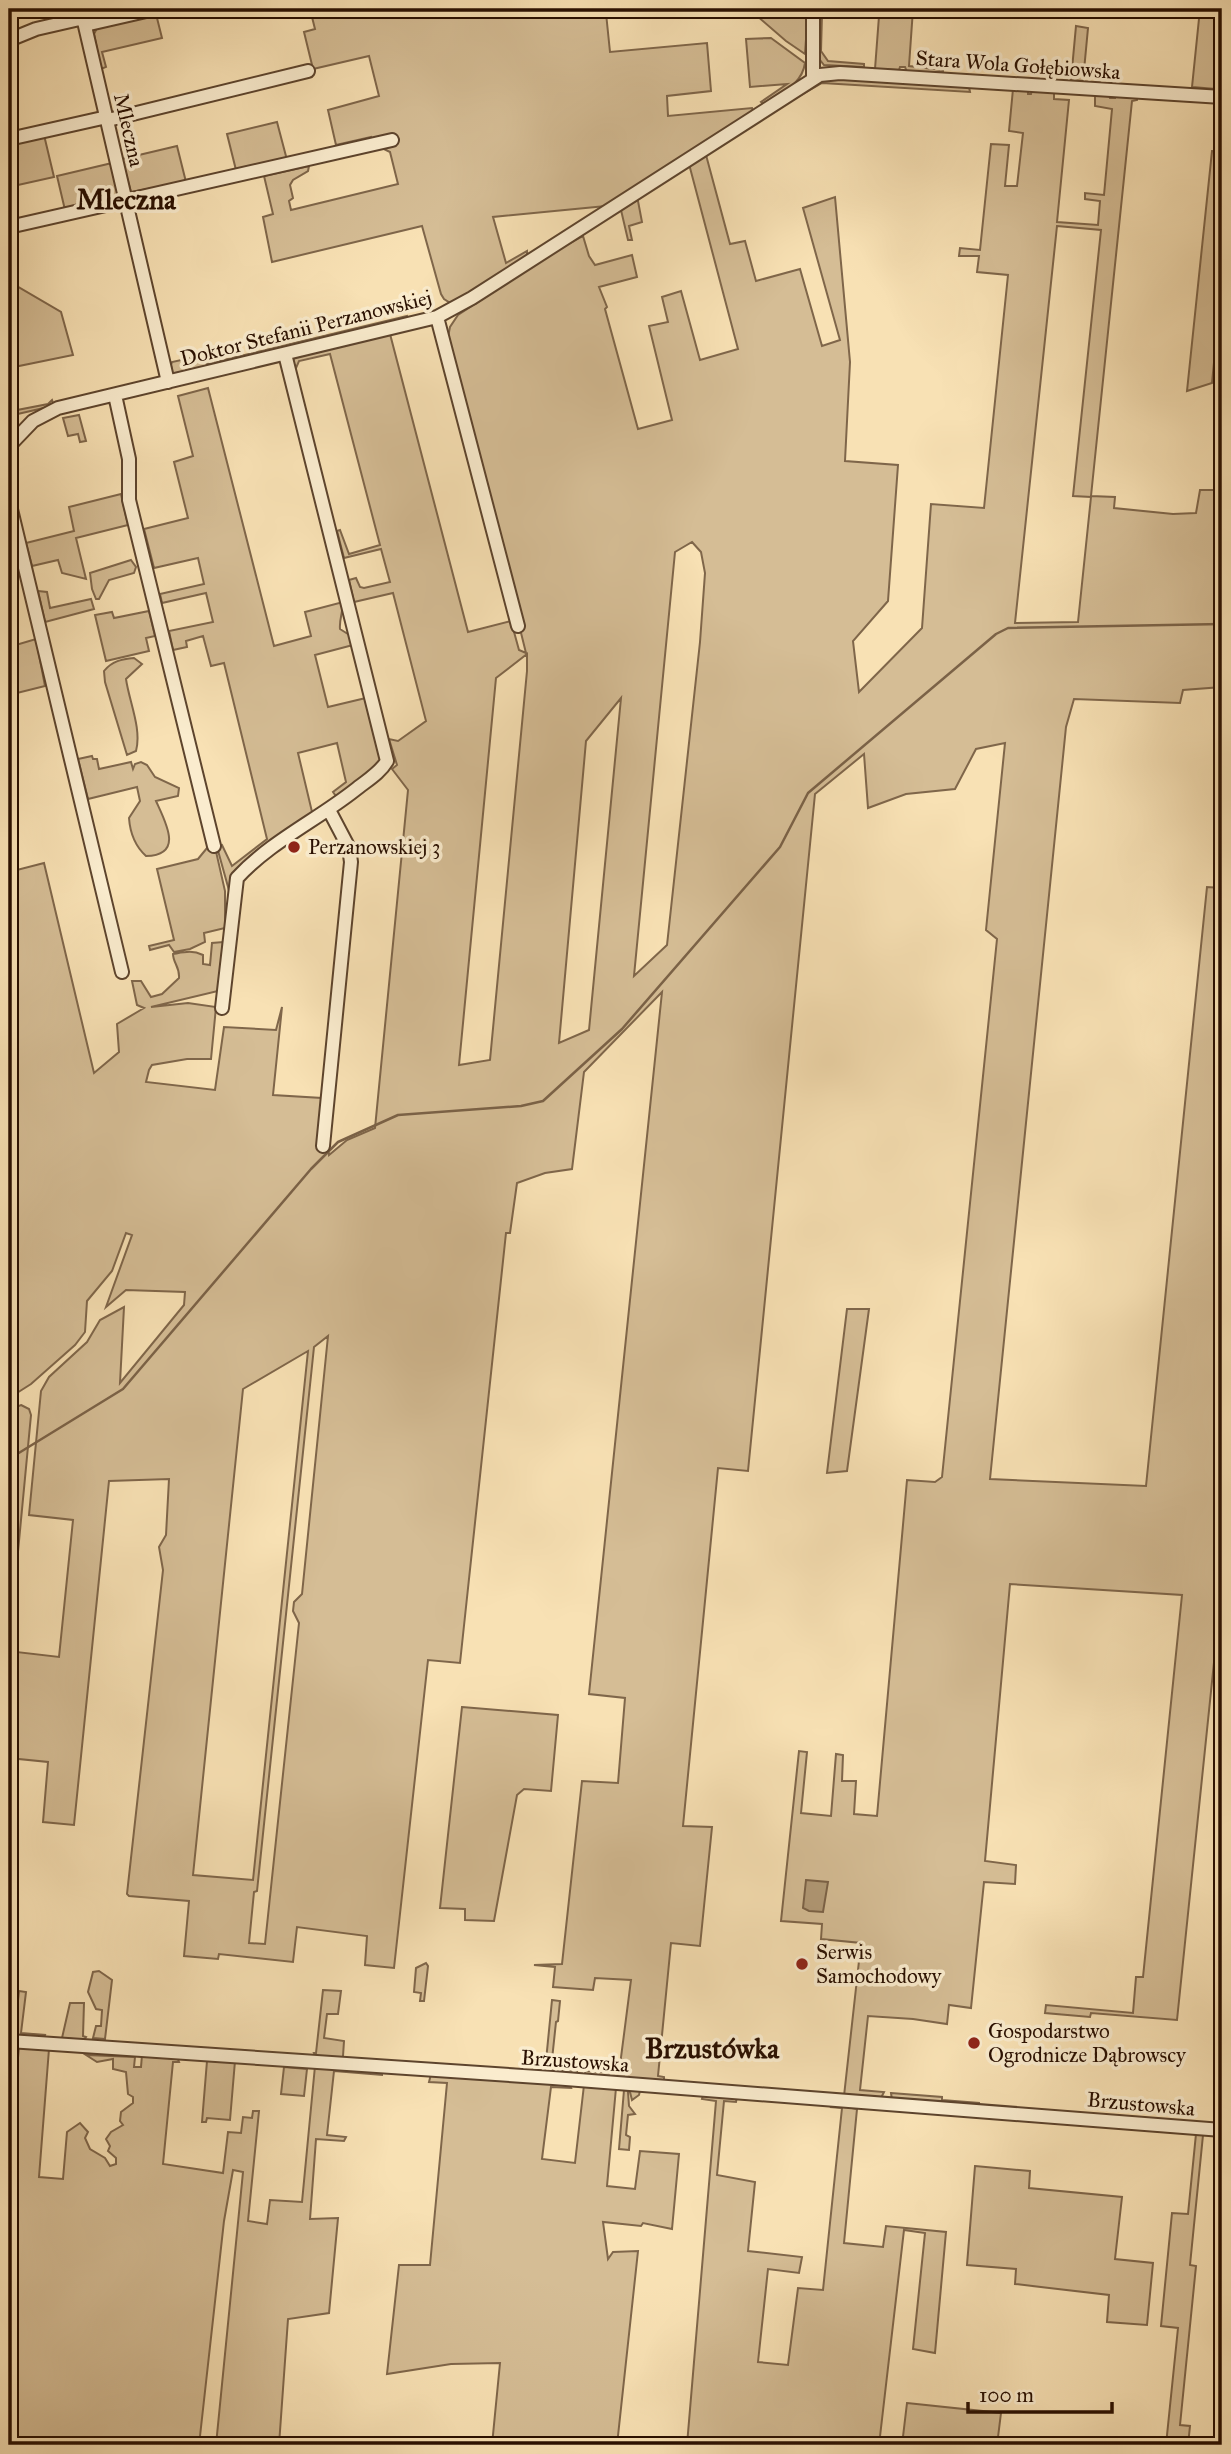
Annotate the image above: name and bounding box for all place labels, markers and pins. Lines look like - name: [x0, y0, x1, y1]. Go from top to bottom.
- place label: Perzanowskiej 3: [308, 834, 440, 860]
- marker: Perzanowskiej 3: [286, 839, 302, 855]
- place label: Serwis Samochodowy: [816, 1939, 942, 1989]
- marker: Serwis Samochodowy: [794, 1956, 810, 1972]
- place label: Gospodarstwo Ogrodnicze Dąbrowscy: [988, 2018, 1187, 2068]
- marker: Gospodarstwo Ogrodnicze Dąbrowscy: [966, 2035, 982, 2051]

